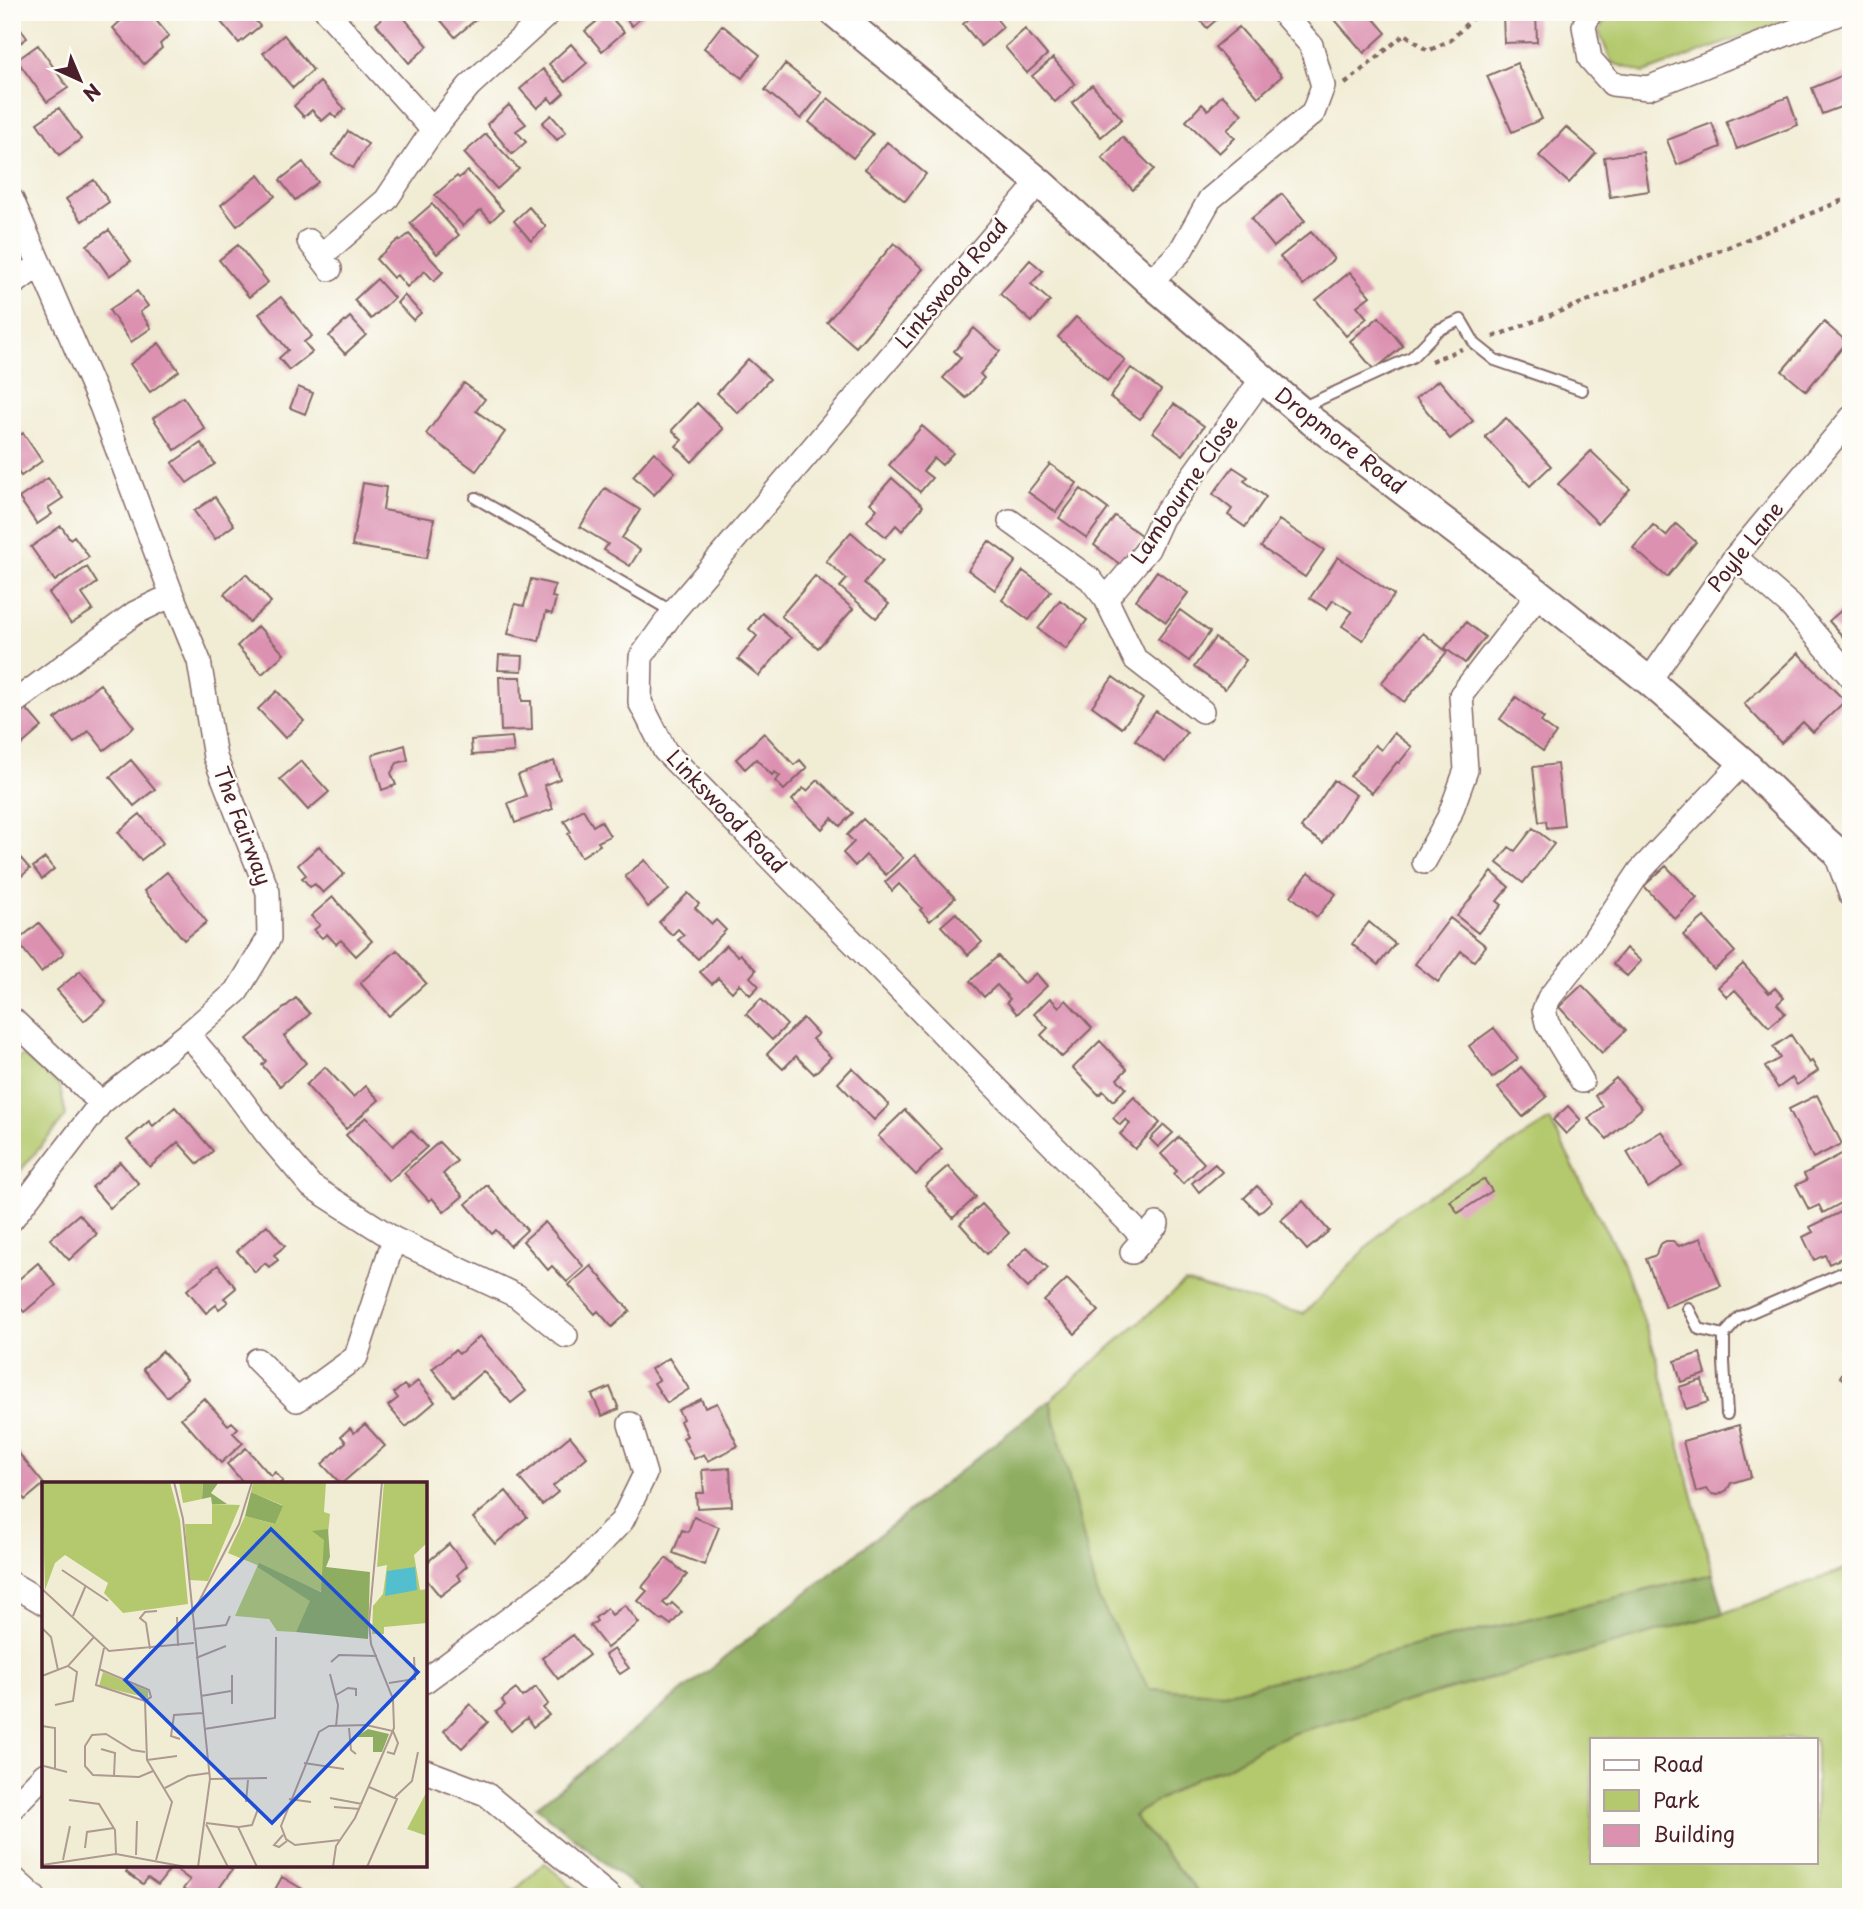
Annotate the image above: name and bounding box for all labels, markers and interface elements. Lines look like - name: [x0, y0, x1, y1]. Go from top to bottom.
- north arrow: [46, 46, 116, 116]
- text: N: [77, 78, 108, 108]
- street label: Linkswood Road: [886, 211, 1015, 355]
- street label: Dropmore Road: [1269, 378, 1413, 501]
- street label: Lambourne Close: [1122, 408, 1245, 570]
- street label: Poyle Lane: [1699, 493, 1790, 598]
- street label: Linkswood Road: [660, 741, 795, 880]
- street label: The Fairway: [207, 761, 281, 889]
- inset map: [42, 1482, 427, 1867]
- legend: [1590, 1738, 1818, 1864]
- text: Road: [1653, 1747, 1704, 1779]
- text: Park: [1653, 1783, 1700, 1815]
- text: Building: [1653, 1817, 1735, 1849]

